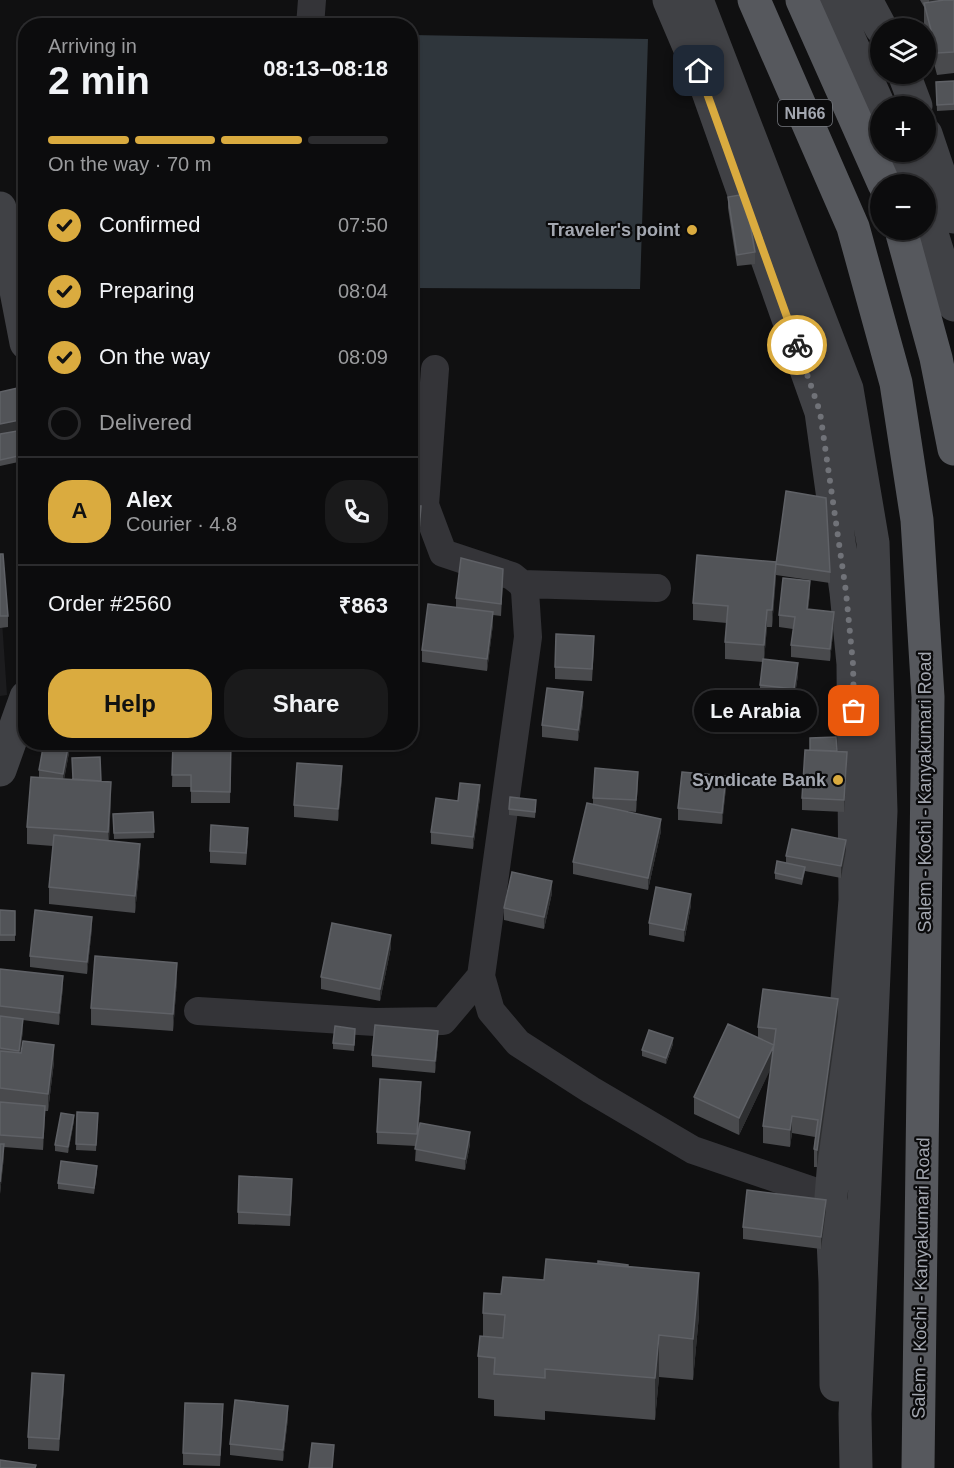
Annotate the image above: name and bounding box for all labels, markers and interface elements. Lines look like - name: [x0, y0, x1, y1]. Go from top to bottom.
- map controls: [870, 18, 936, 240]
- button: layers: [870, 18, 936, 84]
- text: Arriving in: [48, 35, 137, 57]
- pin: [673, 45, 724, 96]
- icon: home: [682, 54, 715, 87]
- text: 08:13–08:18: [263, 56, 388, 81]
- text: 2 min: [48, 59, 150, 102]
- button: +: [870, 96, 936, 162]
- road number: NH66: [778, 100, 832, 126]
- text: On the way · 70 m: [48, 153, 211, 175]
- button: −: [870, 174, 936, 240]
- icon: check: [48, 209, 81, 242]
- text: Confirmed: [99, 212, 200, 237]
- text: 07:50: [338, 214, 388, 236]
- place label: Traveler's point: [548, 220, 680, 240]
- marker: Traveler's point: [685, 223, 699, 237]
- icon: check: [48, 275, 81, 308]
- text: Preparing: [99, 278, 194, 303]
- text: 08:04: [338, 280, 388, 302]
- courier: [767, 315, 827, 375]
- icon: bike: [781, 329, 814, 362]
- icon: check: [48, 341, 81, 374]
- text: On the way: [99, 344, 210, 369]
- text: 08:09: [338, 346, 388, 368]
- text: Delivered: [99, 410, 192, 435]
- button: phone: [325, 480, 388, 543]
- text: Alex: [126, 487, 172, 512]
- text: A: [72, 498, 87, 523]
- text: Courier · 4.8: [126, 513, 237, 535]
- text: Order #2560: [48, 591, 172, 616]
- text: ₹863: [339, 593, 388, 618]
- street label: Salem - Kochi - Kanyakumari Road: [915, 651, 935, 933]
- button: Help: [48, 669, 212, 738]
- button: Share: [224, 669, 388, 738]
- pin: [828, 685, 879, 736]
- callout: Le Arabia: [695, 690, 818, 732]
- icon: bag: [837, 694, 870, 727]
- text: Le Arabia: [710, 700, 801, 722]
- place label: Syndicate Bank: [692, 770, 827, 790]
- marker: Syndicate Bank: [831, 773, 845, 787]
- street label: Salem - Kochi - Kanyakumari Road: [909, 1137, 933, 1419]

